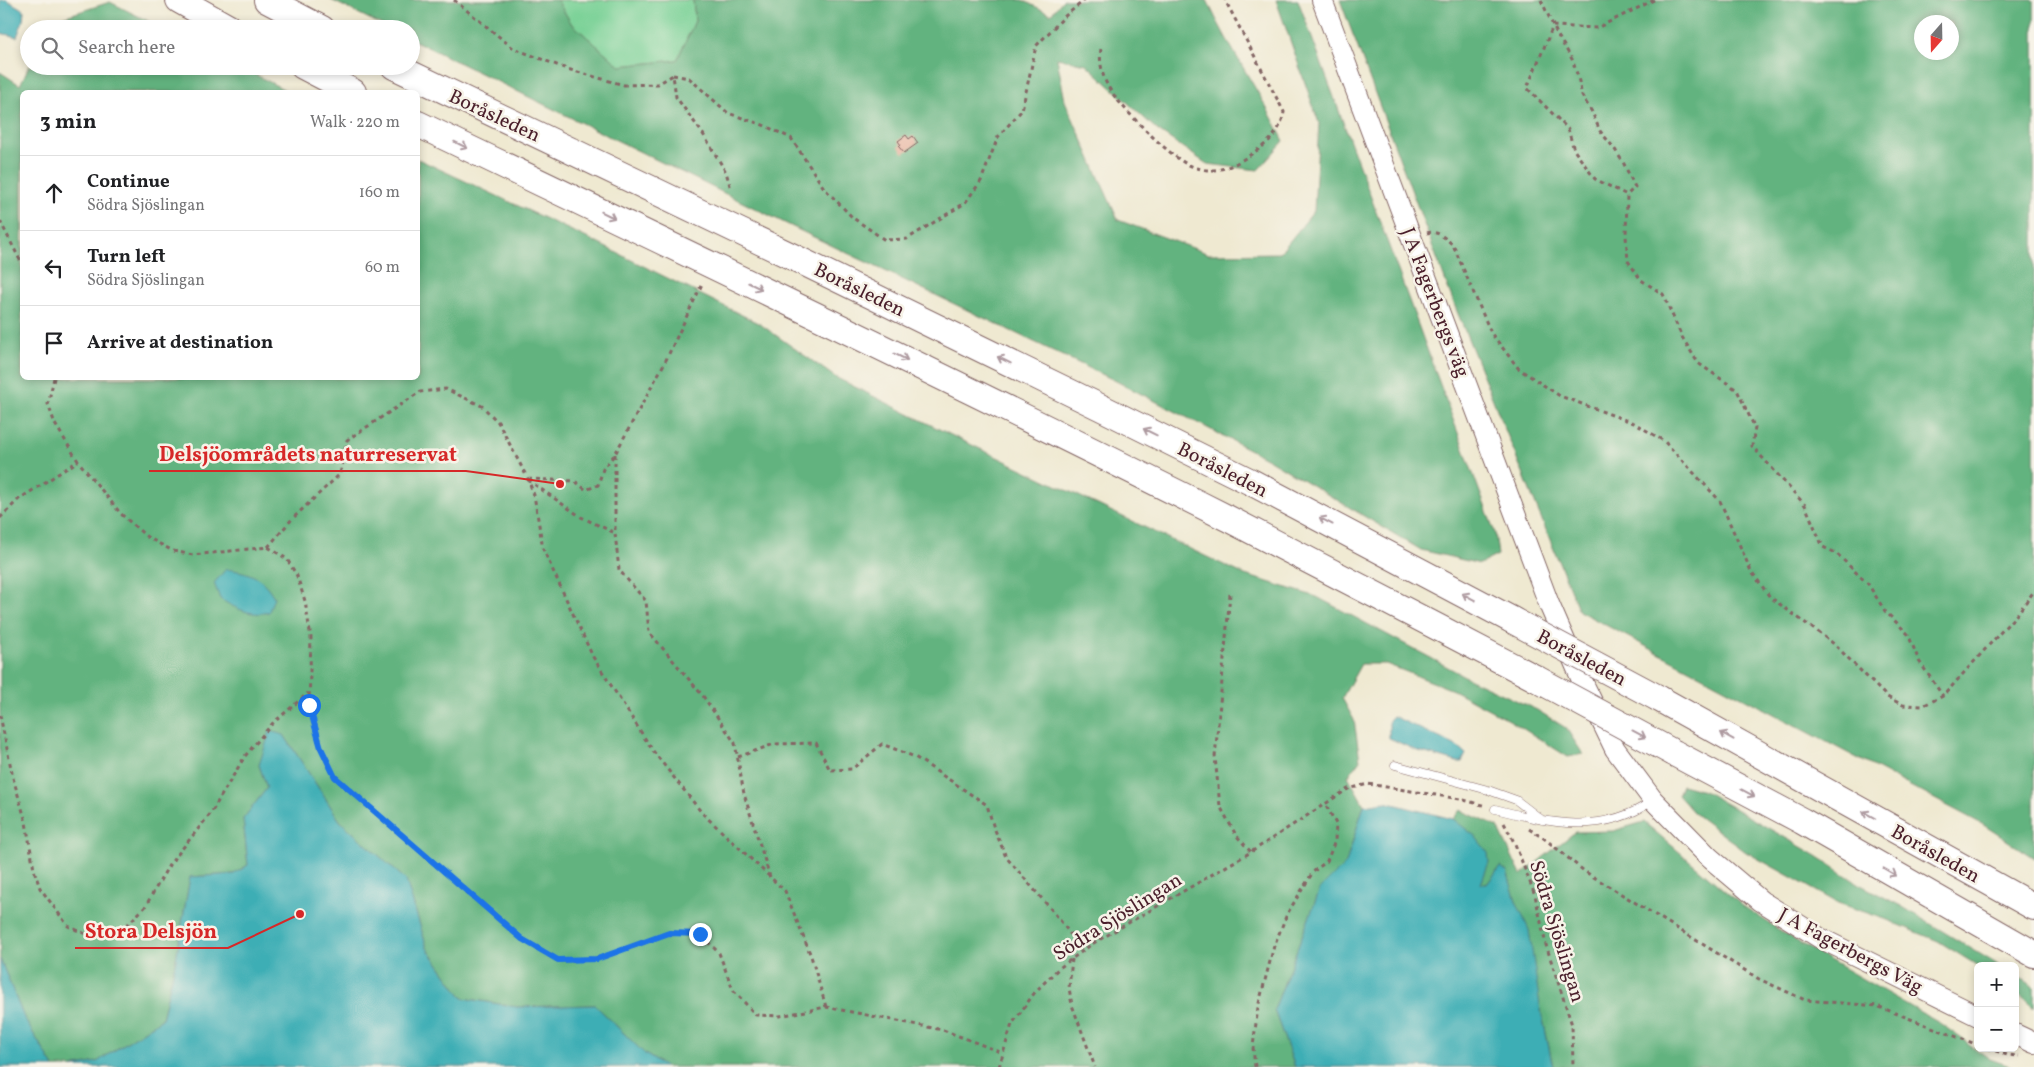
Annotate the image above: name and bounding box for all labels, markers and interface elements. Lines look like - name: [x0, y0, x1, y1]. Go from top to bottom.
- north arrow: [1914, 15, 1959, 60]
- search box: [20, 20, 420, 75]
- icon: search: [38, 34, 66, 62]
- text: Search here: [78, 35, 175, 61]
- street label: Boråsleden: [444, 83, 545, 150]
- text: 3 min: [40, 108, 96, 137]
- text: Walk · 220 m: [310, 112, 400, 134]
- one-way arrow: [454, 140, 469, 150]
- text: Continue: [87, 169, 170, 195]
- icon: ahead: [40, 179, 68, 207]
- text: 160 m: [359, 182, 400, 204]
- text: Södra Sjöslingan: [87, 195, 205, 217]
- one-way arrow: [600, 211, 615, 221]
- street label: J A Fagerbergs väg: [1393, 224, 1476, 382]
- text: Turn left: [87, 244, 166, 270]
- icon: left: [40, 254, 68, 282]
- text: 60 m: [365, 257, 400, 279]
- street label: Boråsleden: [809, 257, 909, 325]
- text: Södra Sjöslingan: [87, 270, 205, 292]
- one-way arrow: [747, 281, 762, 291]
- icon: arrive: [40, 329, 68, 357]
- text: Arrive at destination: [87, 330, 273, 356]
- one-way arrow: [893, 352, 908, 362]
- one-way arrow: [997, 355, 1012, 364]
- one-way arrow: [1142, 426, 1157, 436]
- callout: Delsjöområdets naturreservat: [149, 435, 466, 471]
- street label: Boråsleden: [1172, 436, 1272, 506]
- text: Delsjöområdets naturreservat: [159, 441, 457, 470]
- one-way arrow: [1318, 516, 1333, 526]
- one-way arrow: [1462, 592, 1477, 602]
- street label: Boråsleden: [1531, 623, 1631, 694]
- route start: [298, 694, 321, 717]
- one-way arrow: [1632, 729, 1647, 739]
- one-way arrow: [1720, 731, 1735, 741]
- one-way arrow: [1740, 788, 1755, 798]
- one-way arrow: [1862, 810, 1877, 820]
- street label: Boråsleden: [1885, 819, 1985, 891]
- street label: Södra Sjöslingan: [1521, 857, 1591, 1006]
- street label: Södra Sjöslingan: [1048, 867, 1188, 969]
- one-way arrow: [1882, 867, 1897, 877]
- street label: J A Fagerbergs Väg: [1773, 902, 1927, 1002]
- callout: Stora Delsjön: [75, 912, 228, 948]
- text: Stora Delsjön: [85, 918, 217, 947]
- route end: [689, 923, 712, 946]
- map controls: [1974, 962, 2019, 1052]
- button: +: [1974, 962, 2019, 1007]
- button: −: [1974, 1007, 2019, 1052]

